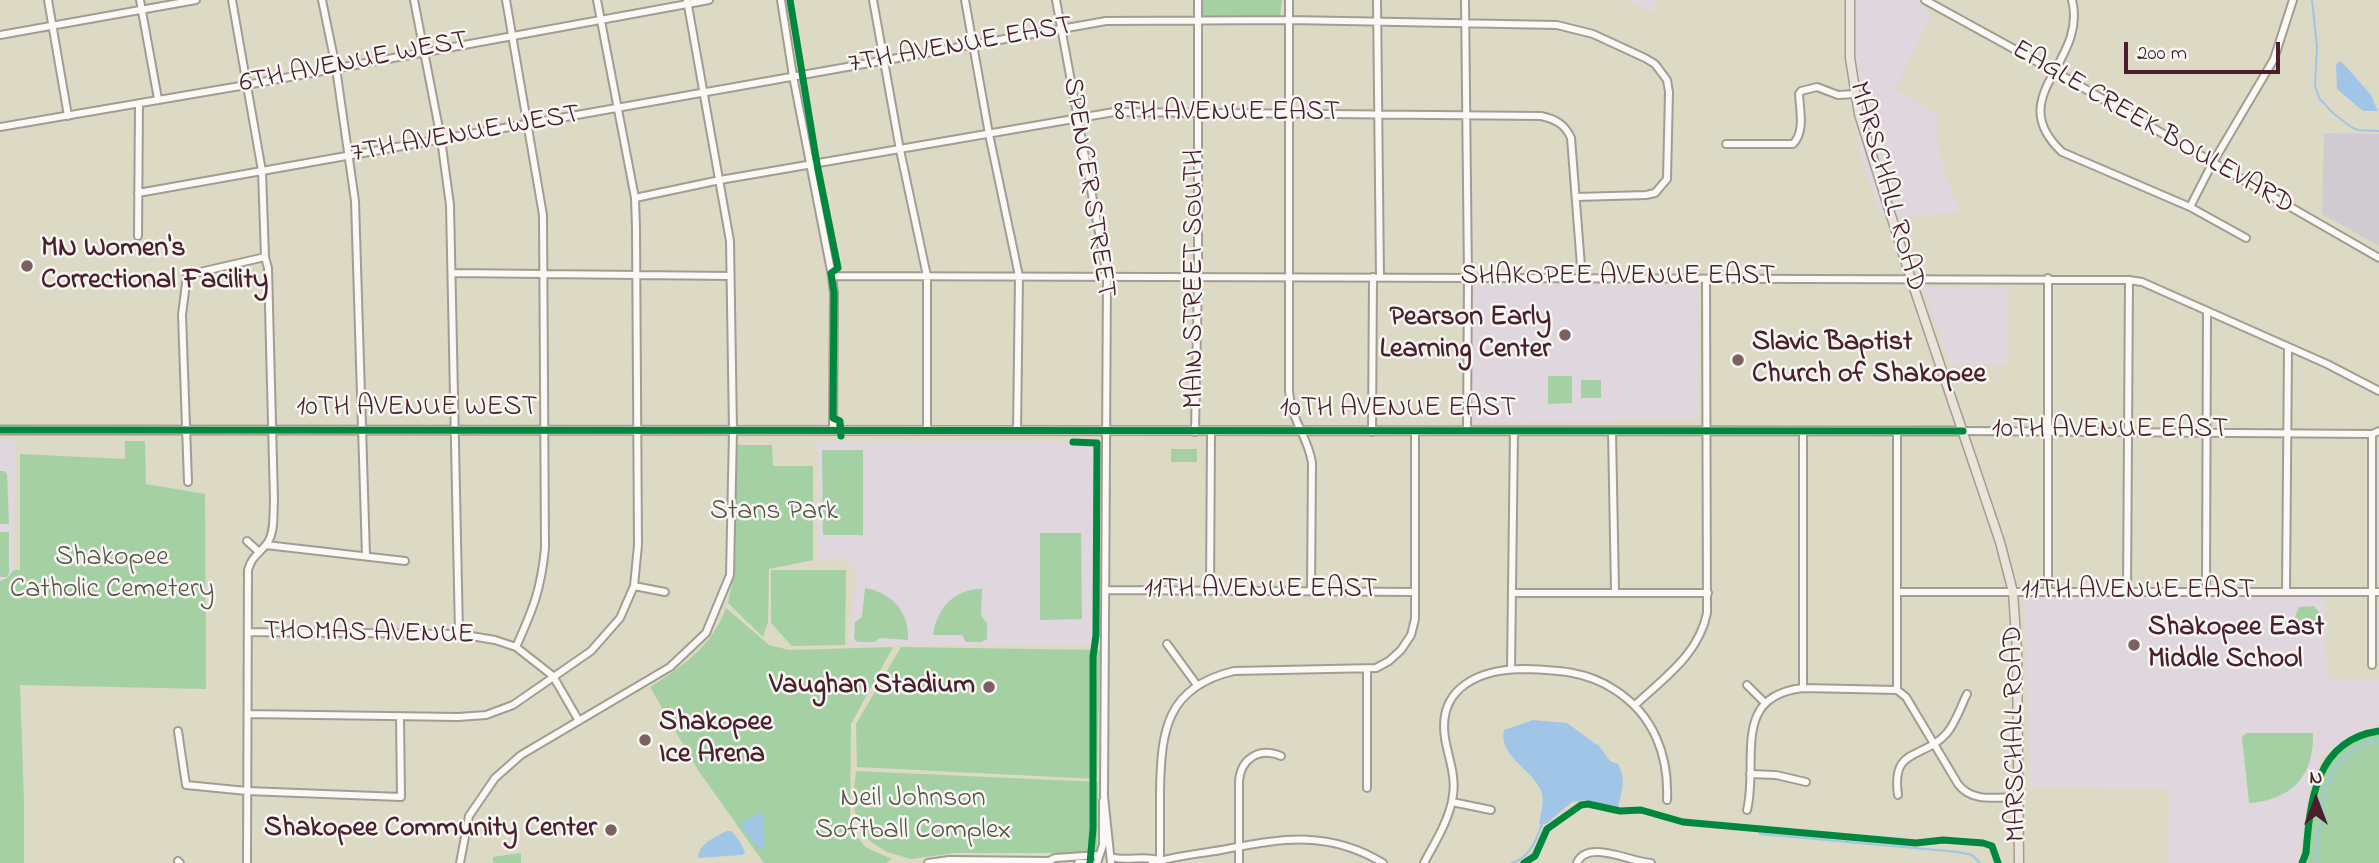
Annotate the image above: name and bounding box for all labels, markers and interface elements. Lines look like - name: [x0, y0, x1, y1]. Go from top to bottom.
- street label: 7TH AVENUE EAST: [846, 11, 1076, 83]
- street label: 6TH AVENUE WEST: [237, 25, 471, 103]
- scale bar: [2127, 28, 2283, 72]
- street label: EAGLE CREEK BOULEVARD: [2005, 34, 2299, 224]
- text: 200 m: [2137, 39, 2187, 69]
- street label: SPENCER STREET: [1053, 75, 1121, 301]
- street label: MARSCHALL ROAD: [1839, 78, 1931, 296]
- street label: 8TH AVENUE EAST: [1114, 97, 1340, 131]
- street label: 7TH AVENUE WEST: [349, 99, 583, 173]
- street label: MAIN STREET SOUTH: [1179, 149, 1213, 409]
- place label: MN Women's Correctional Facility: [41, 233, 268, 299]
- marker: MN Women's Correctional Facility: [19, 258, 35, 274]
- street label: SHAKOPEE AVENUE EAST: [1460, 261, 1776, 295]
- place label: Pearson Early Learning Center: [1380, 302, 1551, 368]
- marker: Pearson Early Learning Center: [1557, 327, 1573, 343]
- place label: Slavic Baptist Church of Shakopee: [1752, 327, 1986, 393]
- marker: Slavic Baptist Church of Shakopee: [1730, 352, 1746, 368]
- street label: 10TH AVENUE WEST: [297, 392, 537, 426]
- street label: 10TH AVENUE EAST: [1280, 393, 1516, 427]
- street label: 10TH AVENUE EAST: [1992, 414, 2228, 448]
- park label: Stans Park: [710, 496, 838, 530]
- park label: Shakopee Catholic Cemetery: [10, 542, 214, 608]
- street label: 11TH AVENUE EAST: [1144, 574, 1378, 608]
- street label: 11TH AVENUE EAST: [2021, 575, 2255, 609]
- place label: Shakopee East Middle School: [2148, 612, 2324, 678]
- street label: THOMAS AVENUE: [263, 616, 475, 654]
- street label: MARSCHALL ROAD: [1998, 626, 2036, 842]
- marker: Shakopee East Middle School: [2126, 637, 2142, 653]
- place label: Vaughan Stadium: [769, 670, 975, 704]
- marker: Vaughan Stadium: [981, 679, 997, 695]
- place label: Shakopee Ice Arena: [659, 707, 773, 773]
- marker: Shakopee Ice Arena: [637, 732, 653, 748]
- north arrow: [2281, 765, 2351, 835]
- text: N: [2310, 765, 2322, 792]
- park label: Neil Johnson Softball Complex: [815, 783, 1011, 849]
- place label: Shakopee Community Center: [264, 813, 597, 847]
- marker: Shakopee Community Center: [603, 822, 619, 838]

